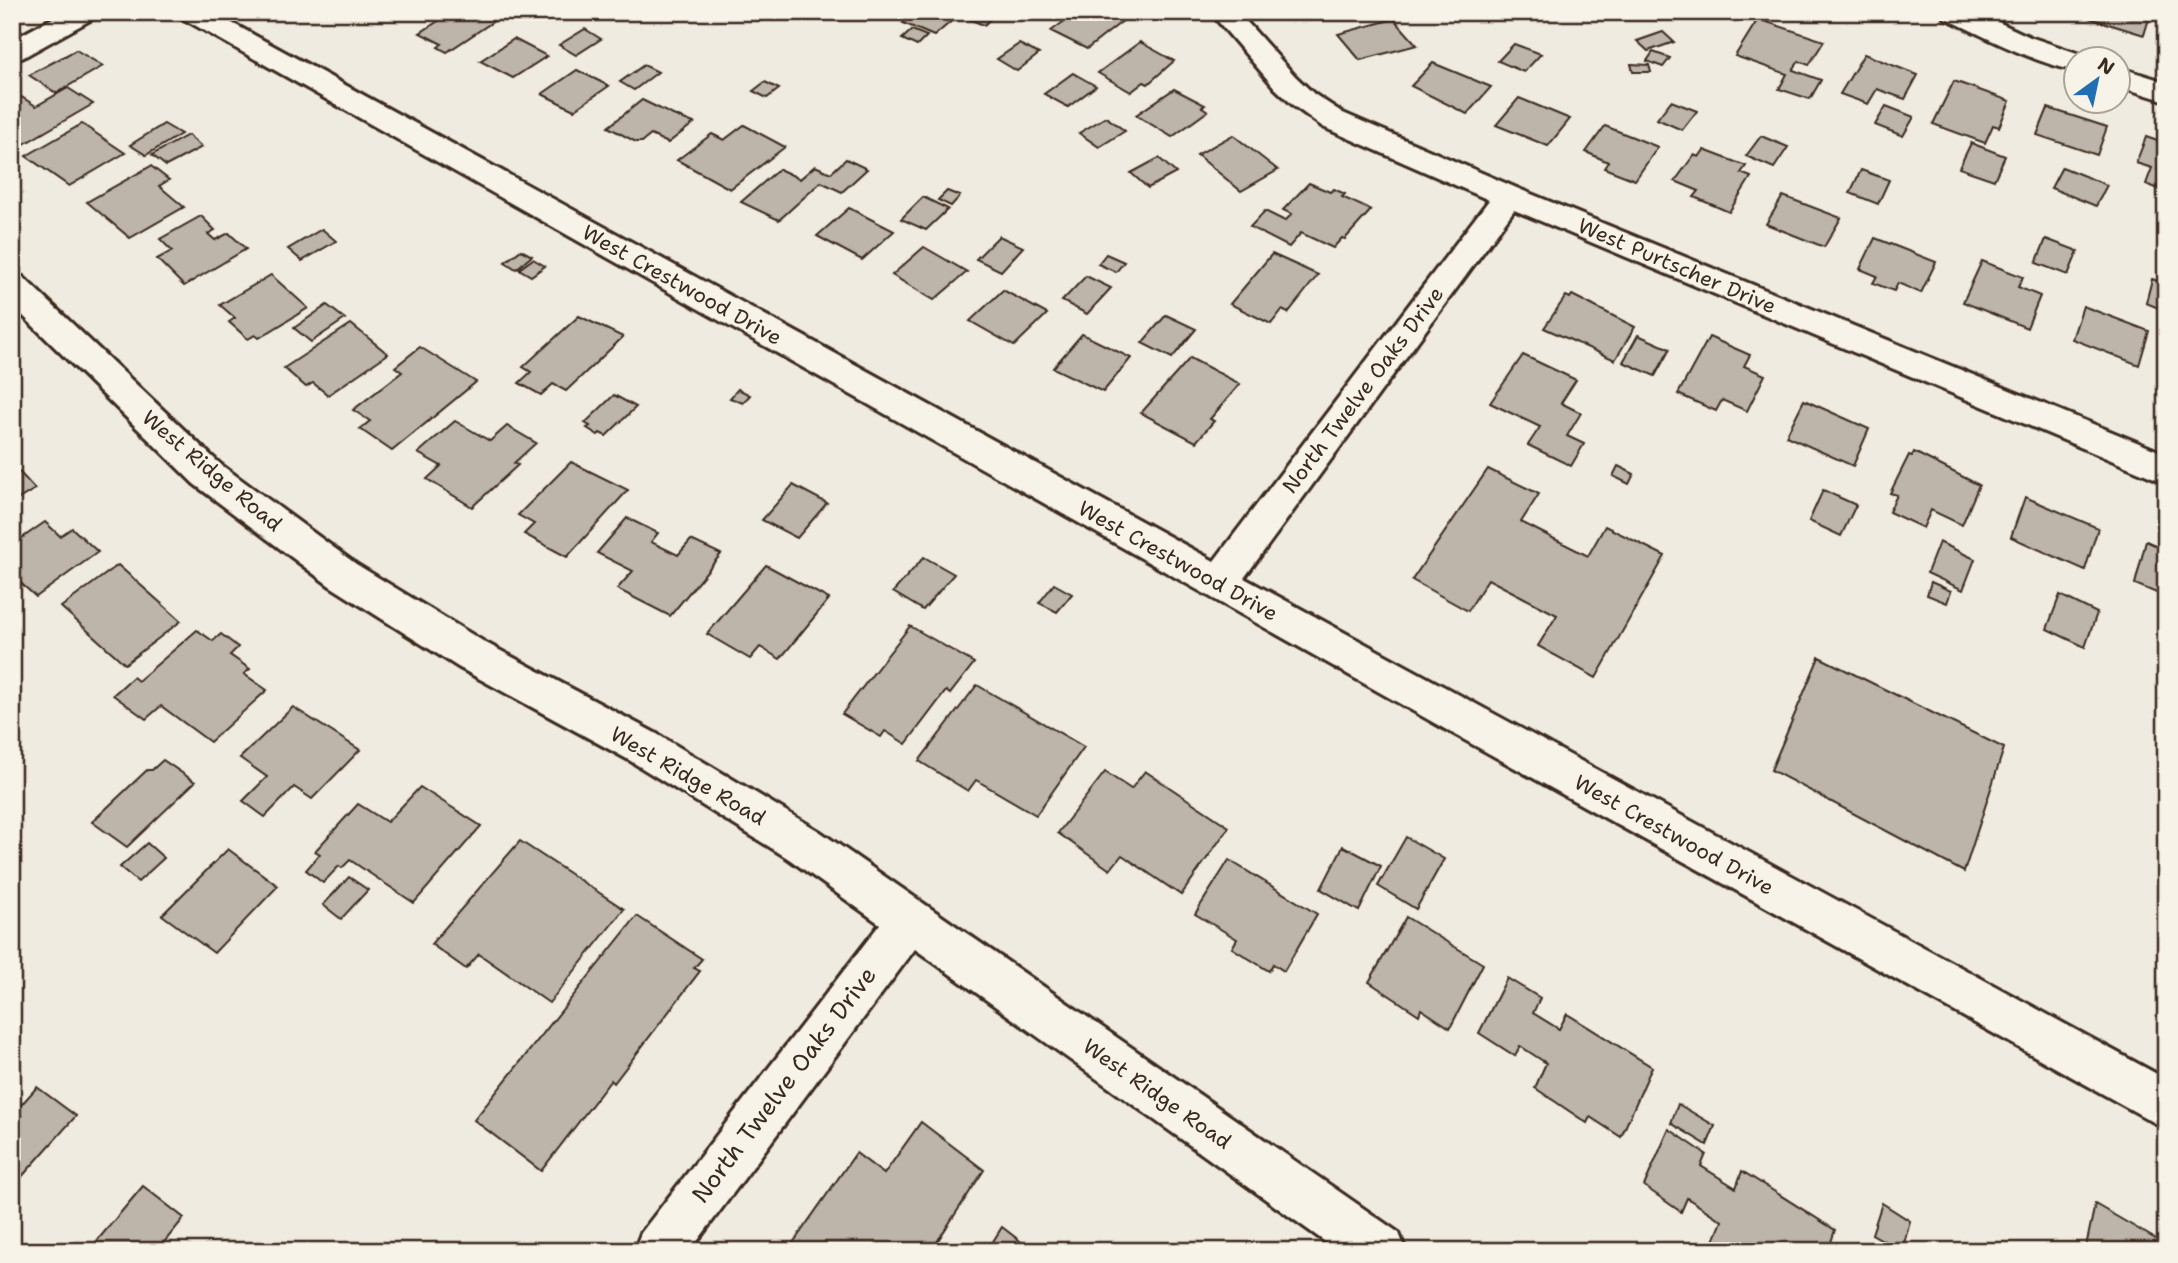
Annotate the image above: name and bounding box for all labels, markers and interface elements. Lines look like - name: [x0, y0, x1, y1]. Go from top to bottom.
- north arrow: [2062, 46, 2132, 116]
- text: N: [2093, 52, 2119, 81]
- street label: West Purtscher Drive: [1574, 212, 1780, 320]
- street label: West Crestwood Drive: [577, 218, 787, 352]
- street label: North Twelve Oaks Drive: [1276, 281, 1450, 499]
- street label: West Ridge Road: [136, 404, 288, 538]
- street label: West Crestwood Drive: [1073, 494, 1283, 628]
- street label: West Ridge Road: [605, 720, 771, 832]
- street label: West Crestwood Drive: [1569, 768, 1779, 902]
- street label: North Twelve Oaks Drive: [685, 960, 883, 1210]
- street label: West Ridge Road: [1077, 1032, 1237, 1156]

